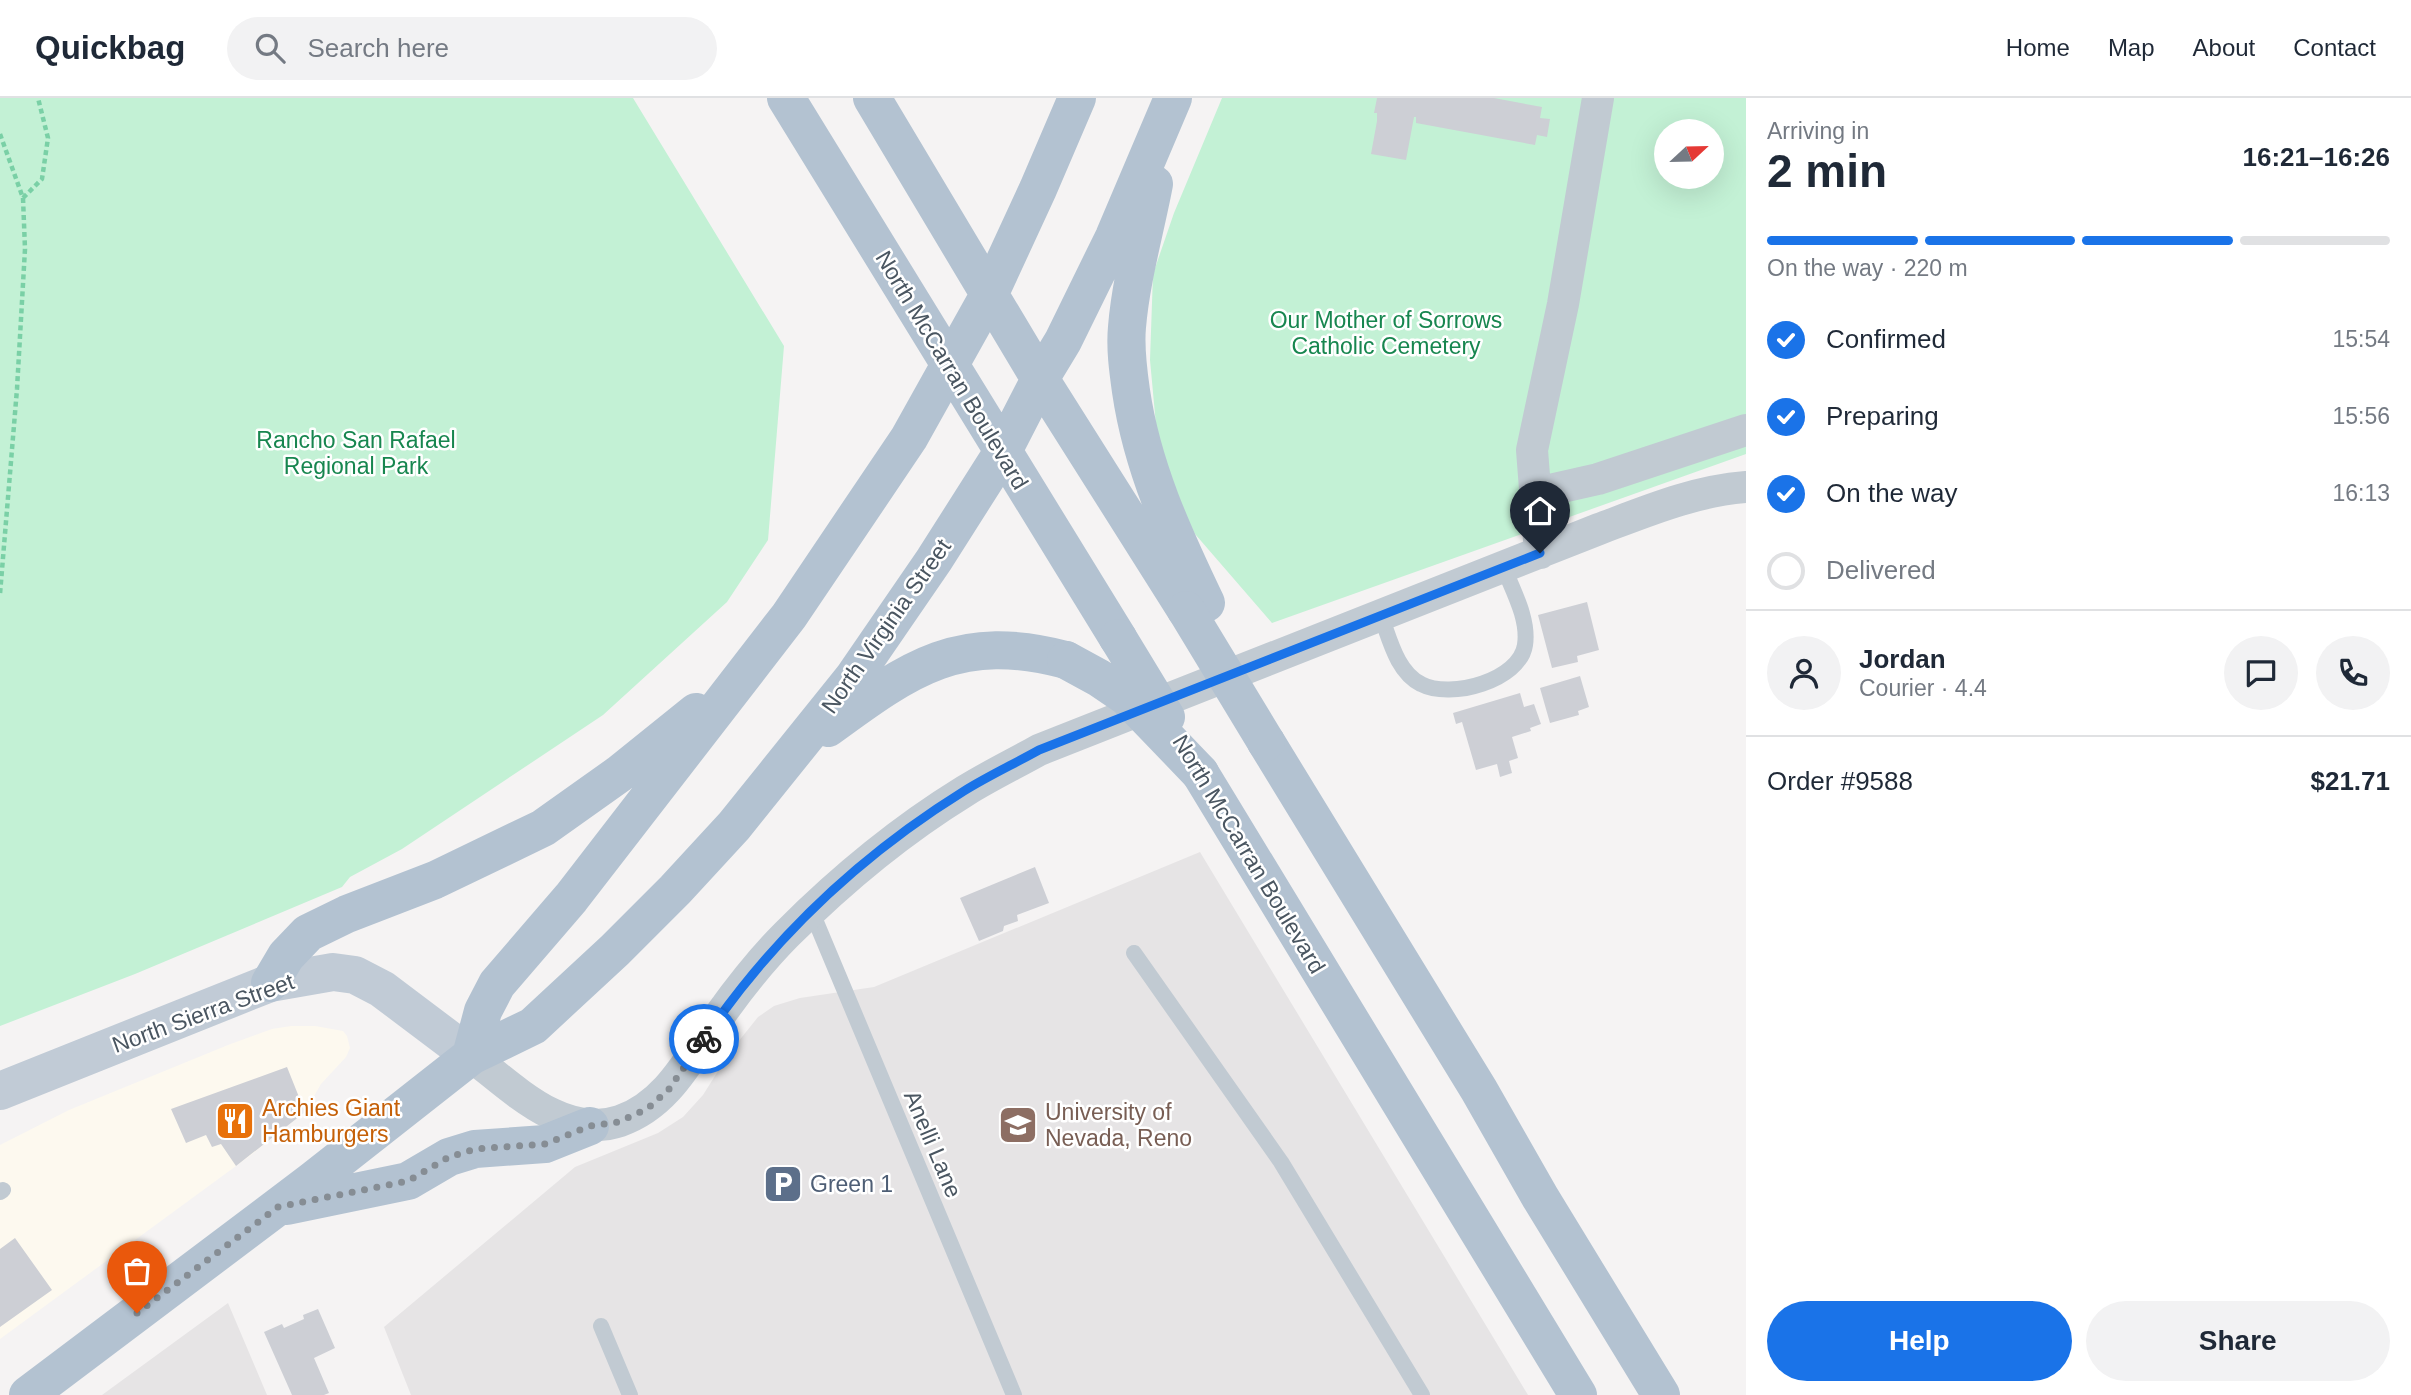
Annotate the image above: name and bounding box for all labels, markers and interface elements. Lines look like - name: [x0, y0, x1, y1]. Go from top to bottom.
- search box: [227, 17, 717, 80]
- text: Quickbag: [35, 29, 185, 66]
- icon: search: [251, 29, 289, 67]
- text: Search here: [307, 33, 449, 63]
- text: Home: [2006, 34, 2070, 61]
- text: Map: [2108, 34, 2155, 61]
- text: About: [2193, 34, 2255, 61]
- text: Contact: [2293, 34, 2376, 61]
- text: Arriving in: [1767, 118, 1869, 144]
- north arrow: [1654, 119, 1724, 189]
- map controls: [1654, 119, 1724, 189]
- text: 16:21–16:26: [2243, 142, 2390, 172]
- text: 2 min: [1767, 145, 1887, 197]
- street label: North McCarran Boulevard: [870, 246, 1034, 494]
- text: On the way · 220 m: [1767, 255, 1968, 281]
- park label: Our Mother of Sorrows Catholic Cemetery: [1270, 307, 1502, 359]
- icon: check: [1767, 321, 1805, 359]
- text: Confirmed: [1826, 324, 1946, 354]
- text: 15:54: [2332, 326, 2390, 352]
- icon: check: [1767, 398, 1805, 436]
- text: Preparing: [1826, 401, 1939, 431]
- text: 15:56: [2332, 403, 2390, 429]
- park label: Rancho San Rafael Regional Park: [256, 427, 456, 479]
- icon: check: [1767, 475, 1805, 513]
- text: On the way: [1826, 478, 1958, 508]
- text: 16:13: [2332, 480, 2390, 506]
- pin: [1510, 481, 1570, 553]
- icon: home: [1521, 492, 1559, 530]
- street label: North Virginia Street: [816, 533, 956, 718]
- text: Delivered: [1826, 555, 1936, 585]
- button: person: [1767, 636, 1841, 710]
- button: chat: [2224, 636, 2298, 710]
- button: phone: [2316, 636, 2390, 710]
- text: Jordan: [1859, 644, 1946, 674]
- text: Courier · 4.4: [1859, 675, 1987, 701]
- street label: North McCarran Boulevard: [1167, 730, 1331, 978]
- text: Order #9588: [1767, 766, 1913, 796]
- text: $21.71: [2310, 766, 2390, 796]
- street label: North Sierra Street: [108, 968, 298, 1058]
- courier: [669, 1004, 739, 1074]
- icon: bike: [685, 1020, 723, 1058]
- street label: Anelli Lane: [899, 1087, 967, 1201]
- place label: Archies Giant Hamburgers: [262, 1095, 401, 1147]
- place label: University of Nevada, Reno: [1045, 1099, 1192, 1151]
- restaurant icon: Archies Giant Hamburgers: [214, 1100, 256, 1142]
- school or university icon: University of Nevada, Reno: [997, 1104, 1039, 1146]
- parking icon: Green 1: [762, 1163, 804, 1205]
- place label: Green 1: [810, 1171, 893, 1197]
- pin: [107, 1241, 167, 1313]
- icon: bag: [118, 1252, 156, 1290]
- button: Help: [1767, 1301, 2072, 1381]
- button: Share: [2086, 1301, 2390, 1381]

